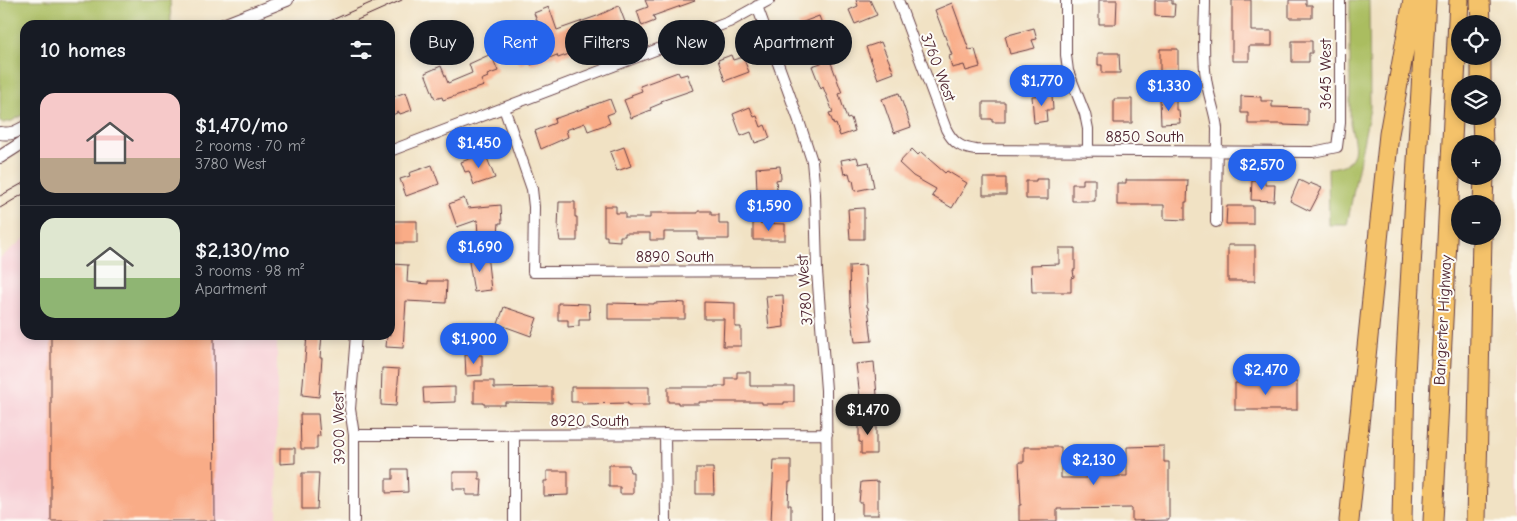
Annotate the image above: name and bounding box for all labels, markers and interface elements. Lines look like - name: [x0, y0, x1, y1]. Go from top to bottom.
- map controls: [1451, 15, 1501, 245]
- button: locate: [1451, 15, 1501, 65]
- chip: Buy: [410, 20, 474, 65]
- chip: Rent: [484, 20, 555, 65]
- chip: Filters: [565, 20, 648, 65]
- chip: New: [658, 20, 725, 65]
- chip: Apartment: [735, 20, 852, 65]
- street label: 3760 West: [917, 31, 959, 104]
- icon: filters: [347, 36, 375, 64]
- text: 10 homes: [40, 38, 126, 62]
- street label: 3645 West: [1317, 38, 1335, 109]
- pin: $1,770: [1001, 64, 1083, 107]
- pin: $1,330: [1128, 70, 1210, 112]
- text: $1,770: [1021, 72, 1063, 90]
- button: layers: [1451, 75, 1501, 125]
- text: $1,330: [1147, 77, 1191, 95]
- icon: home: [80, 113, 140, 173]
- text: $1,470/mo: [195, 113, 288, 137]
- pin: $1,450: [438, 126, 520, 169]
- street label: 8850 South: [1106, 128, 1184, 146]
- text: $1,450: [457, 134, 501, 152]
- button: +: [1451, 135, 1501, 185]
- text: 2 rooms · 70 m²: [195, 137, 305, 155]
- pin: $2,570: [1221, 148, 1303, 191]
- text: 3780 West: [195, 155, 266, 173]
- text: $2,570: [1239, 156, 1285, 174]
- pin: $1,590: [728, 190, 810, 232]
- button: −: [1451, 195, 1501, 245]
- text: $1,590: [747, 197, 792, 215]
- pin: $1,690: [439, 230, 521, 273]
- icon: home: [80, 238, 140, 298]
- text: $2,130/mo: [195, 238, 290, 262]
- text: $1,690: [458, 238, 502, 256]
- street label: 8890 South: [636, 248, 714, 266]
- street label: 3780 West: [794, 253, 816, 326]
- street label: Bangerter Highway: [1431, 254, 1455, 386]
- text: 3 rooms · 98 m²: [195, 262, 304, 280]
- text: Apartment: [195, 280, 267, 298]
- pin: $1,900: [433, 322, 515, 365]
- text: $1,900: [451, 330, 497, 348]
- pin: $2,470: [1225, 354, 1307, 396]
- text: $2,470: [1244, 361, 1288, 379]
- street label: 3900 West: [329, 391, 349, 465]
- pin: $1,470: [827, 394, 909, 436]
- text: $1,470: [847, 401, 889, 419]
- street label: 8920 South: [551, 412, 629, 430]
- pin: $2,130: [1053, 444, 1135, 486]
- text: $2,130: [1072, 451, 1116, 469]

